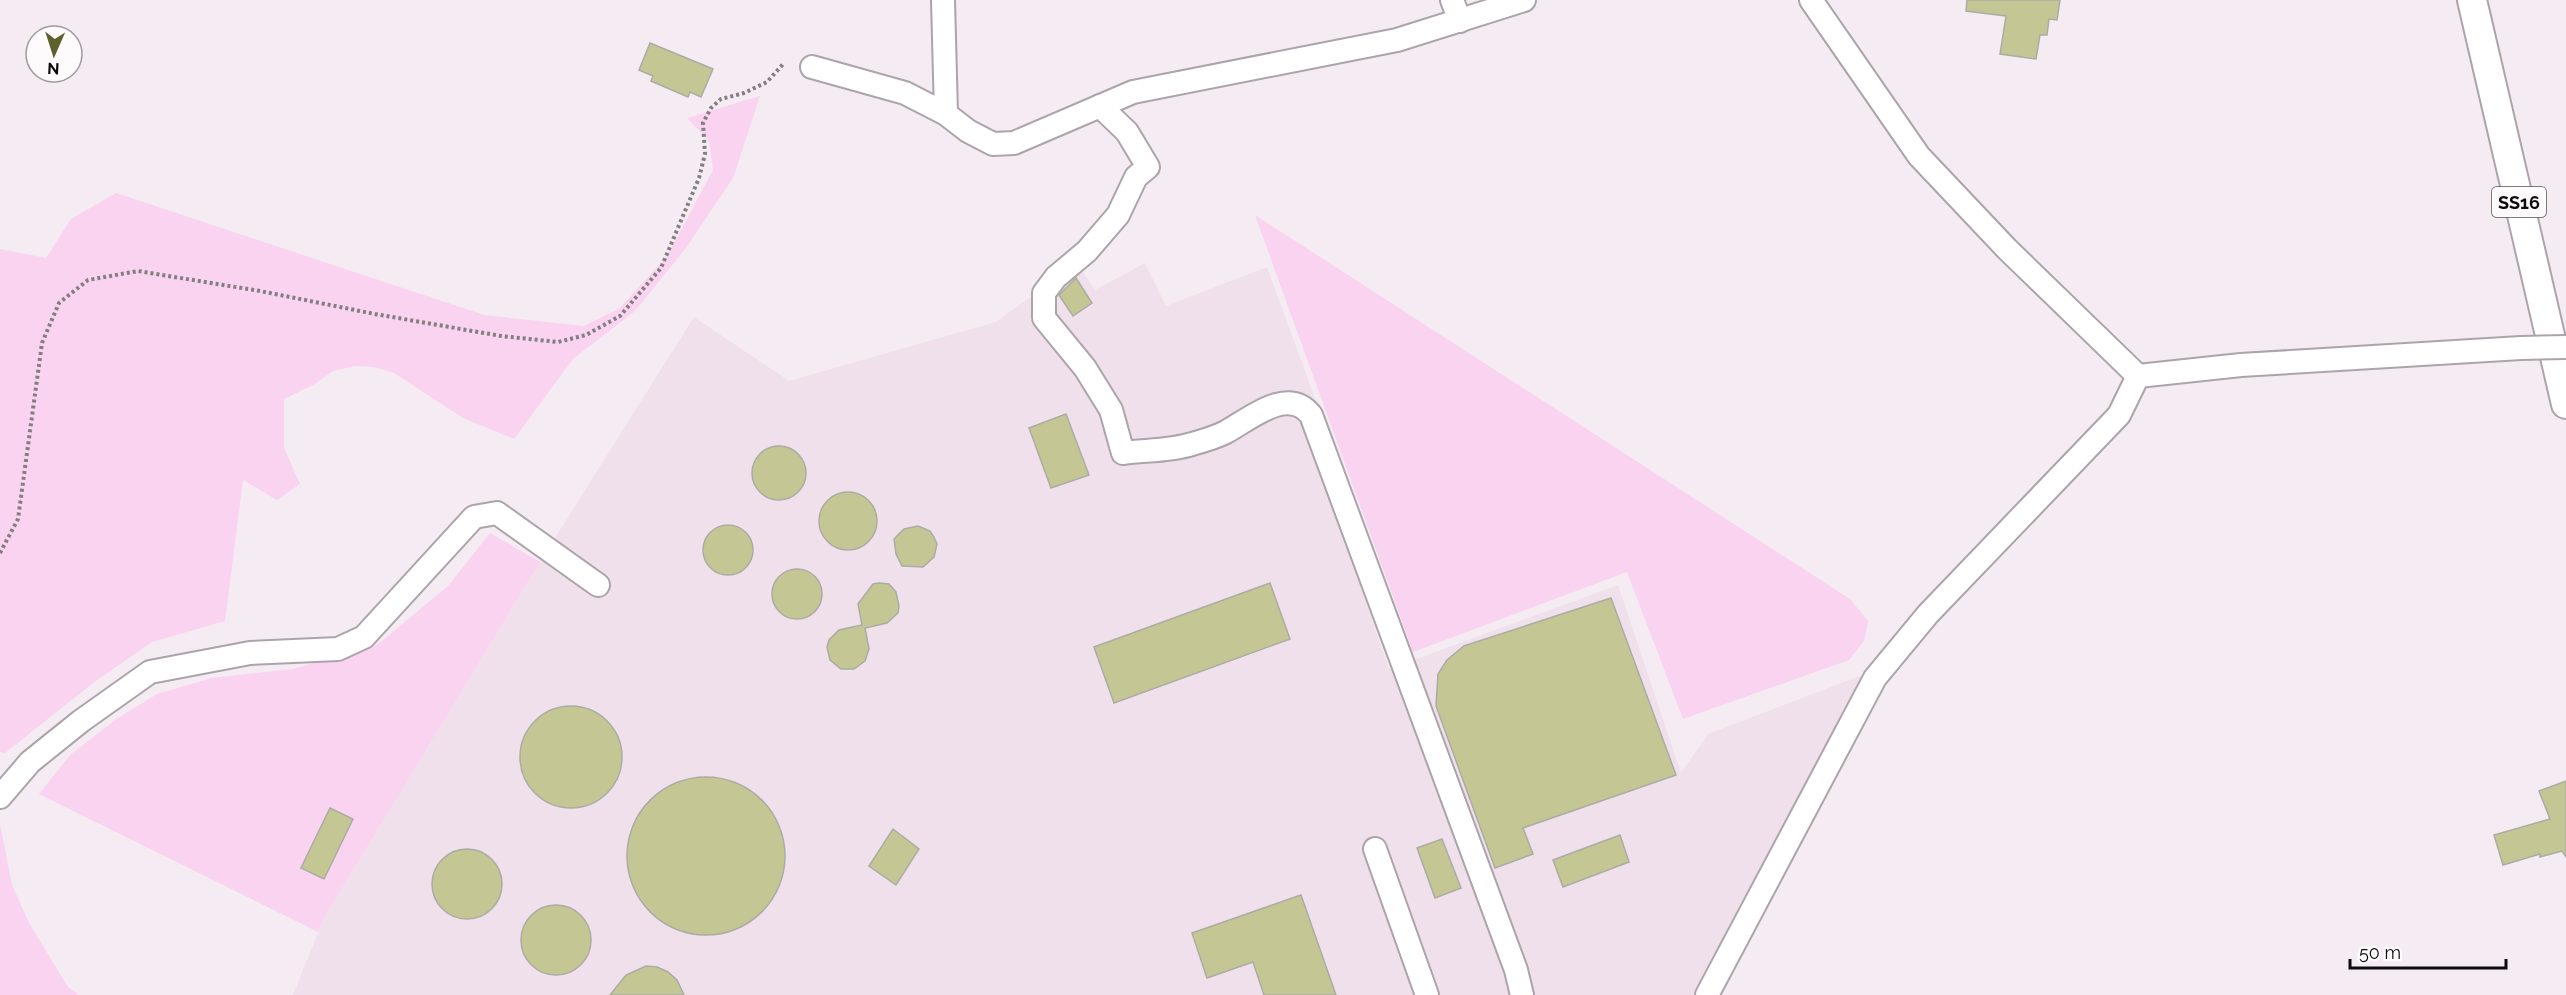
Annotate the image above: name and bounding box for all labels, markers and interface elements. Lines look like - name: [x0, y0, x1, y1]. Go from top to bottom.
- north arrow: [24, 24, 84, 84]
- text: N: [47, 59, 60, 78]
- road number: SS16: [2492, 187, 2546, 217]
- scale bar: [2350, 932, 2506, 970]
- text: 50 m: [2359, 942, 2401, 963]

